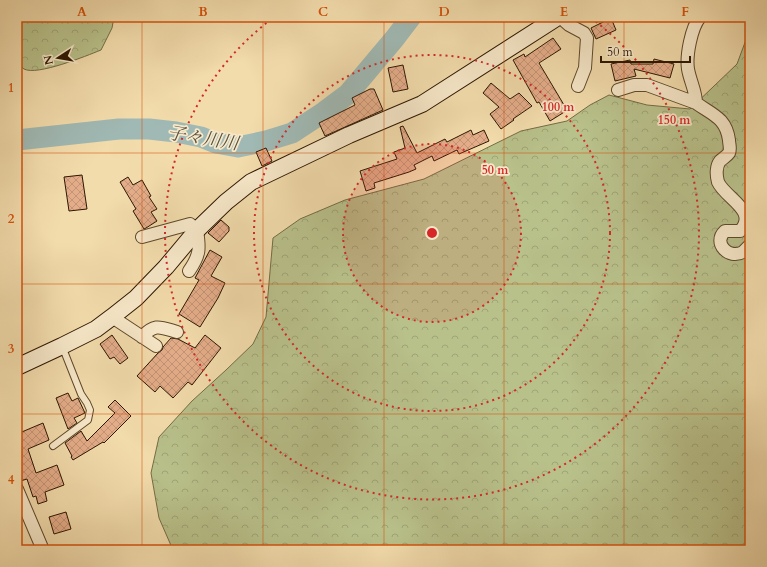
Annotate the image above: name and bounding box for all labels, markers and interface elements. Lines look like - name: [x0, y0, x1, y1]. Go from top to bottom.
- text: A: [77, 3, 87, 21]
- text: B: [198, 3, 208, 21]
- text: C: [318, 3, 328, 21]
- text: D: [438, 3, 450, 21]
- text: E: [560, 3, 568, 21]
- text: F: [681, 3, 689, 21]
- north arrow: [38, 38, 78, 78]
- scale bar: [601, 38, 690, 64]
- text: 50 m: [607, 44, 634, 60]
- text: N: [40, 53, 57, 66]
- text: 1: [8, 79, 14, 97]
- text: 100 m: [542, 99, 575, 115]
- text: 150 m: [658, 112, 691, 128]
- water label: 子々川川: [165, 121, 242, 157]
- text: 50 m: [482, 162, 509, 178]
- text: 2: [8, 210, 15, 228]
- centre of rings: [425, 226, 439, 240]
- text: 3: [8, 340, 15, 358]
- text: 4: [8, 471, 15, 489]

